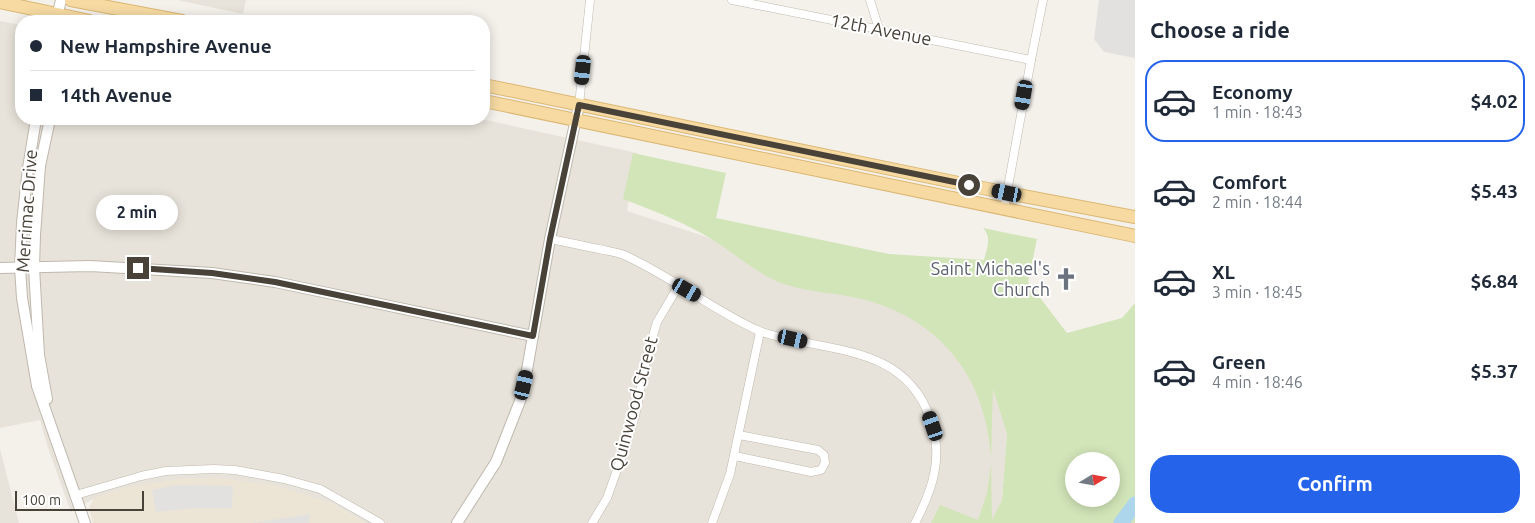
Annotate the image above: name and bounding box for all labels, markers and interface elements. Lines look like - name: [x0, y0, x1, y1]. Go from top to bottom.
- street label: 12th Avenue: [829, 9, 933, 49]
- text: Choose a ride: [1150, 17, 1290, 42]
- text: New Hampshire Avenue: [60, 35, 272, 57]
- car: [573, 54, 592, 86]
- car: [1014, 79, 1033, 111]
- icon: car: [1152, 79, 1197, 124]
- text: Economy: [1212, 81, 1293, 103]
- text: 14th Avenue: [60, 84, 172, 106]
- text: $4.02: [1470, 90, 1518, 112]
- text: 1 min · 18:43: [1212, 103, 1303, 121]
- street label: Merrimac Drive: [12, 149, 40, 273]
- icon: car: [1152, 169, 1197, 214]
- text: Comfort: [1212, 171, 1287, 193]
- route start: [958, 174, 980, 196]
- text: $5.43: [1470, 180, 1518, 202]
- car: [990, 183, 1023, 203]
- text: 2 min · 18:44: [1212, 193, 1303, 211]
- callout: 2 min: [97, 196, 179, 230]
- text: 2 min: [117, 203, 157, 221]
- route end: [127, 257, 149, 279]
- place label: Saint Michael's Church: [931, 258, 1050, 299]
- icon: car: [1152, 259, 1197, 304]
- text: XL: [1212, 261, 1235, 283]
- church icon: Saint Michael's Church: [1053, 266, 1079, 292]
- text: $6.84: [1470, 270, 1518, 292]
- car: [670, 276, 703, 304]
- text: 3 min · 18:45: [1212, 283, 1303, 301]
- car: [776, 328, 809, 350]
- street label: Quinwood Street: [605, 334, 662, 474]
- icon: car: [1152, 349, 1197, 394]
- text: Green: [1212, 351, 1266, 373]
- text: $5.37: [1470, 360, 1518, 382]
- car: [513, 369, 534, 401]
- text: 4 min · 18:46: [1212, 373, 1303, 391]
- car: [921, 409, 944, 443]
- north arrow: [1065, 452, 1120, 508]
- map controls: [1065, 452, 1120, 507]
- button: Confirm: [1150, 455, 1520, 513]
- scale bar: [15, 488, 144, 511]
- text: 100 m: [22, 492, 61, 508]

